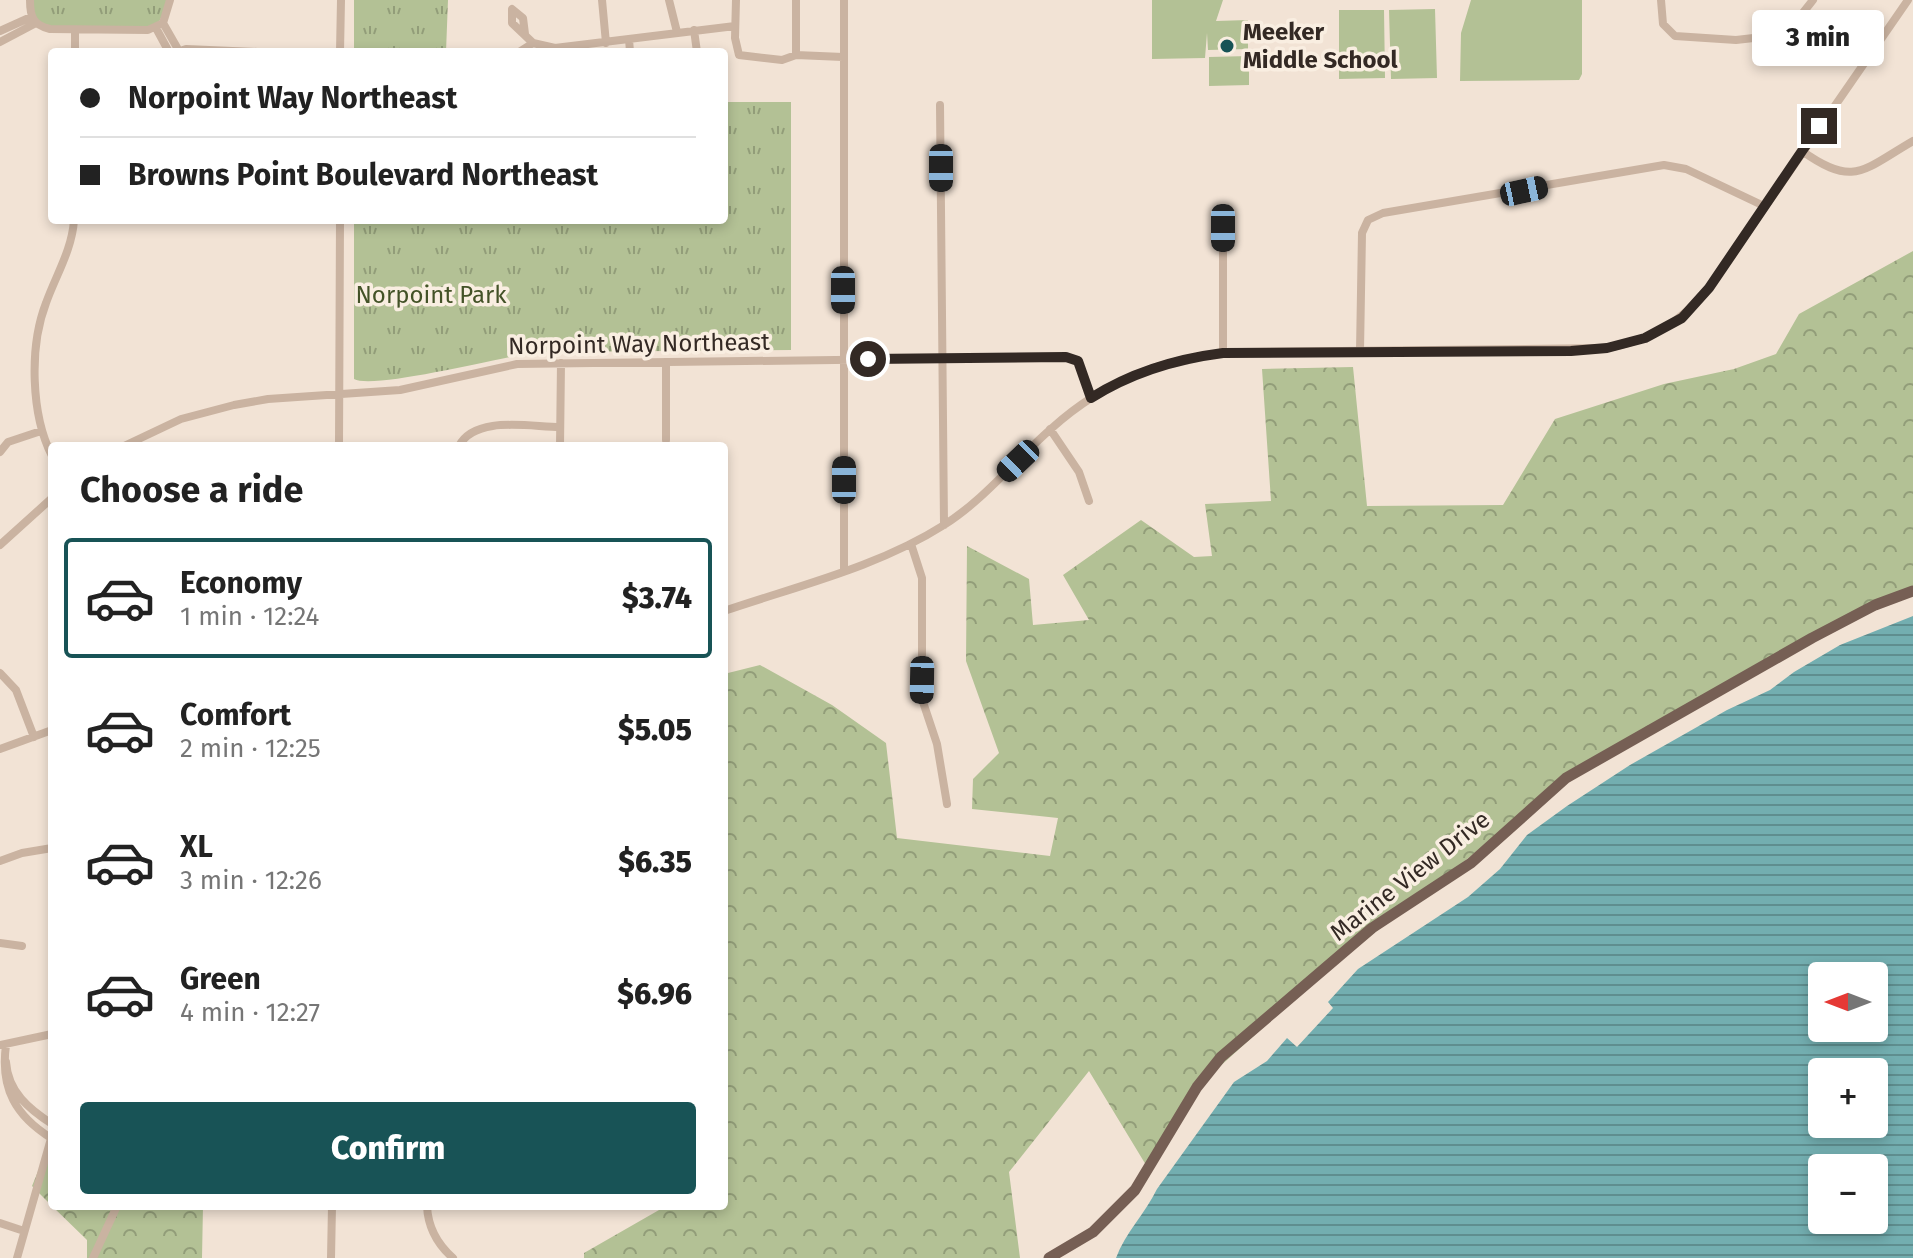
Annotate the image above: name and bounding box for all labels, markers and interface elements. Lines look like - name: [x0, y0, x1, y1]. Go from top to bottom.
- callout: 3 min: [1753, 10, 1885, 66]
- place label: Meeker Middle School: [1243, 18, 1398, 74]
- text: 3 min: [1786, 22, 1850, 53]
- marker: Meeker Middle School: [1218, 37, 1236, 55]
- text: Norpoint Way Northeast: [128, 80, 457, 116]
- route end: [1801, 108, 1837, 144]
- car: [929, 144, 953, 192]
- text: Browns Point Boulevard Northeast: [128, 157, 598, 193]
- car: [1498, 174, 1550, 208]
- car: [1211, 204, 1235, 252]
- car: [831, 266, 855, 314]
- park label: Norpoint Park: [355, 281, 507, 309]
- street label: Norpoint Way Northeast: [508, 328, 770, 360]
- route start: [850, 341, 886, 377]
- car: [992, 436, 1044, 486]
- car: [832, 456, 856, 504]
- text: Choose a ride: [80, 468, 303, 512]
- icon: car: [84, 562, 156, 634]
- text: Economy: [180, 565, 302, 601]
- text: $3.74: [622, 580, 692, 616]
- text: 1 min · 12:24: [180, 601, 319, 632]
- car: [910, 656, 934, 704]
- icon: car: [84, 694, 156, 766]
- text: Comfort: [180, 697, 291, 733]
- text: $5.05: [618, 712, 692, 748]
- text: 2 min · 12:25: [180, 733, 321, 764]
- street label: Marine View Drive: [1325, 805, 1495, 947]
- icon: car: [84, 826, 156, 898]
- text: XL: [180, 829, 213, 865]
- text: $6.35: [618, 844, 692, 880]
- text: 3 min · 12:26: [180, 865, 322, 896]
- icon: car: [84, 958, 156, 1030]
- text: Green: [180, 961, 261, 997]
- north arrow: [1808, 962, 1888, 1042]
- map controls: [1808, 962, 1888, 1234]
- text: $6.96: [617, 976, 692, 1012]
- text: 4 min · 12:27: [180, 997, 320, 1028]
- button: +: [1808, 1058, 1888, 1138]
- button: Confirm: [80, 1102, 696, 1194]
- button: −: [1808, 1154, 1888, 1234]

